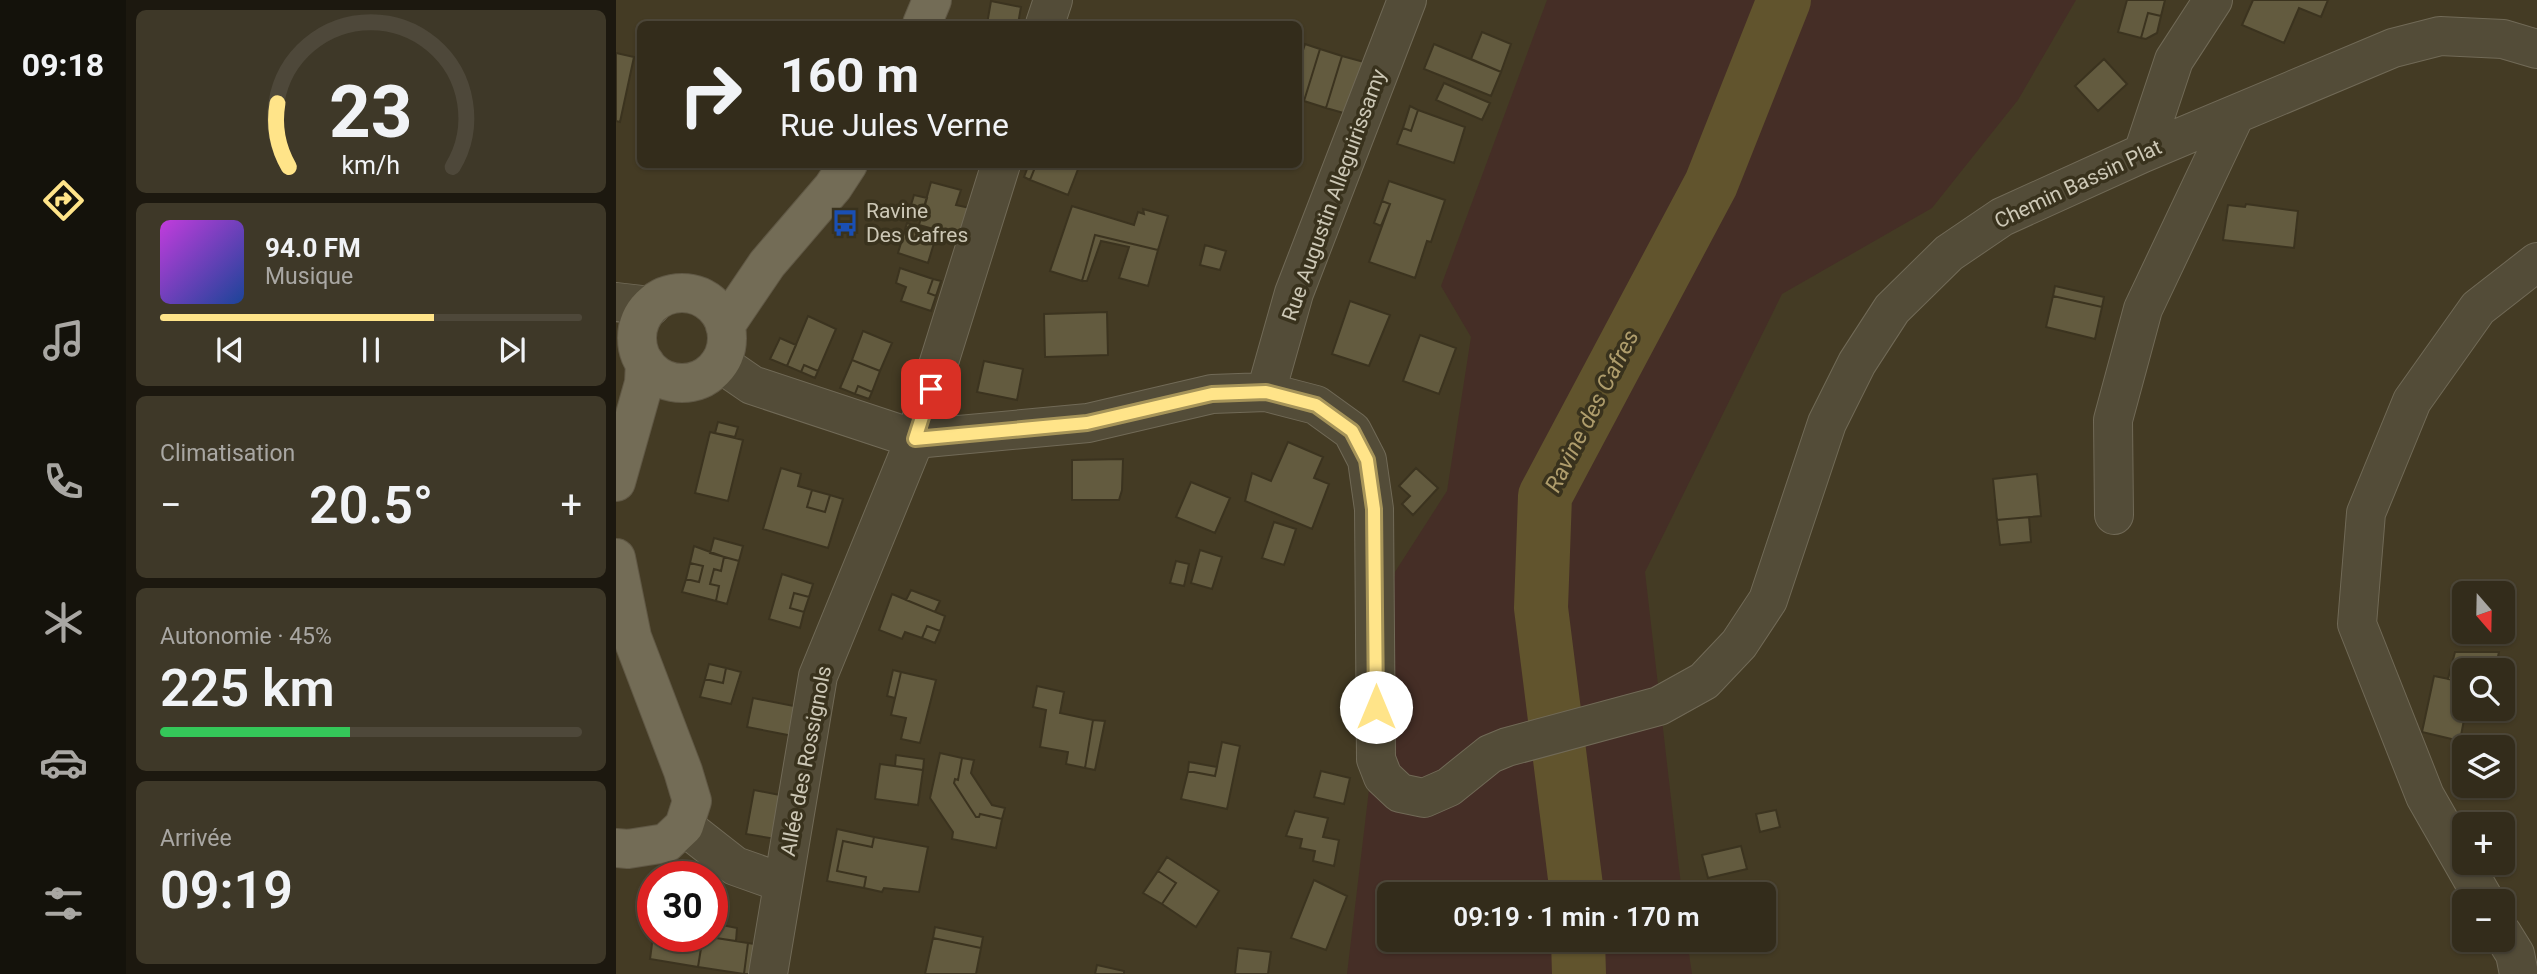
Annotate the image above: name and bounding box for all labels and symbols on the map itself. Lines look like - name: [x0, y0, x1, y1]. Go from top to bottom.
- street label: Rue Augustin Alleguirissamy: [1277, 66, 1391, 324]
- street label: Chemin Bassin Plat: [1991, 135, 2165, 233]
- place label: Ravine Des Cafres: [866, 199, 968, 247]
- bus stop icon: Ravine Des Cafres: [830, 208, 860, 238]
- water label: Ravine des Cafres: [1539, 325, 1645, 497]
- pin: [901, 359, 961, 419]
- north arrow: [2452, 581, 2515, 644]
- street label: Allée des Rossignols: [776, 664, 836, 858]
- position arrow: [1339, 670, 1413, 744]
- speed limit sign: 30: [637, 861, 728, 952]

